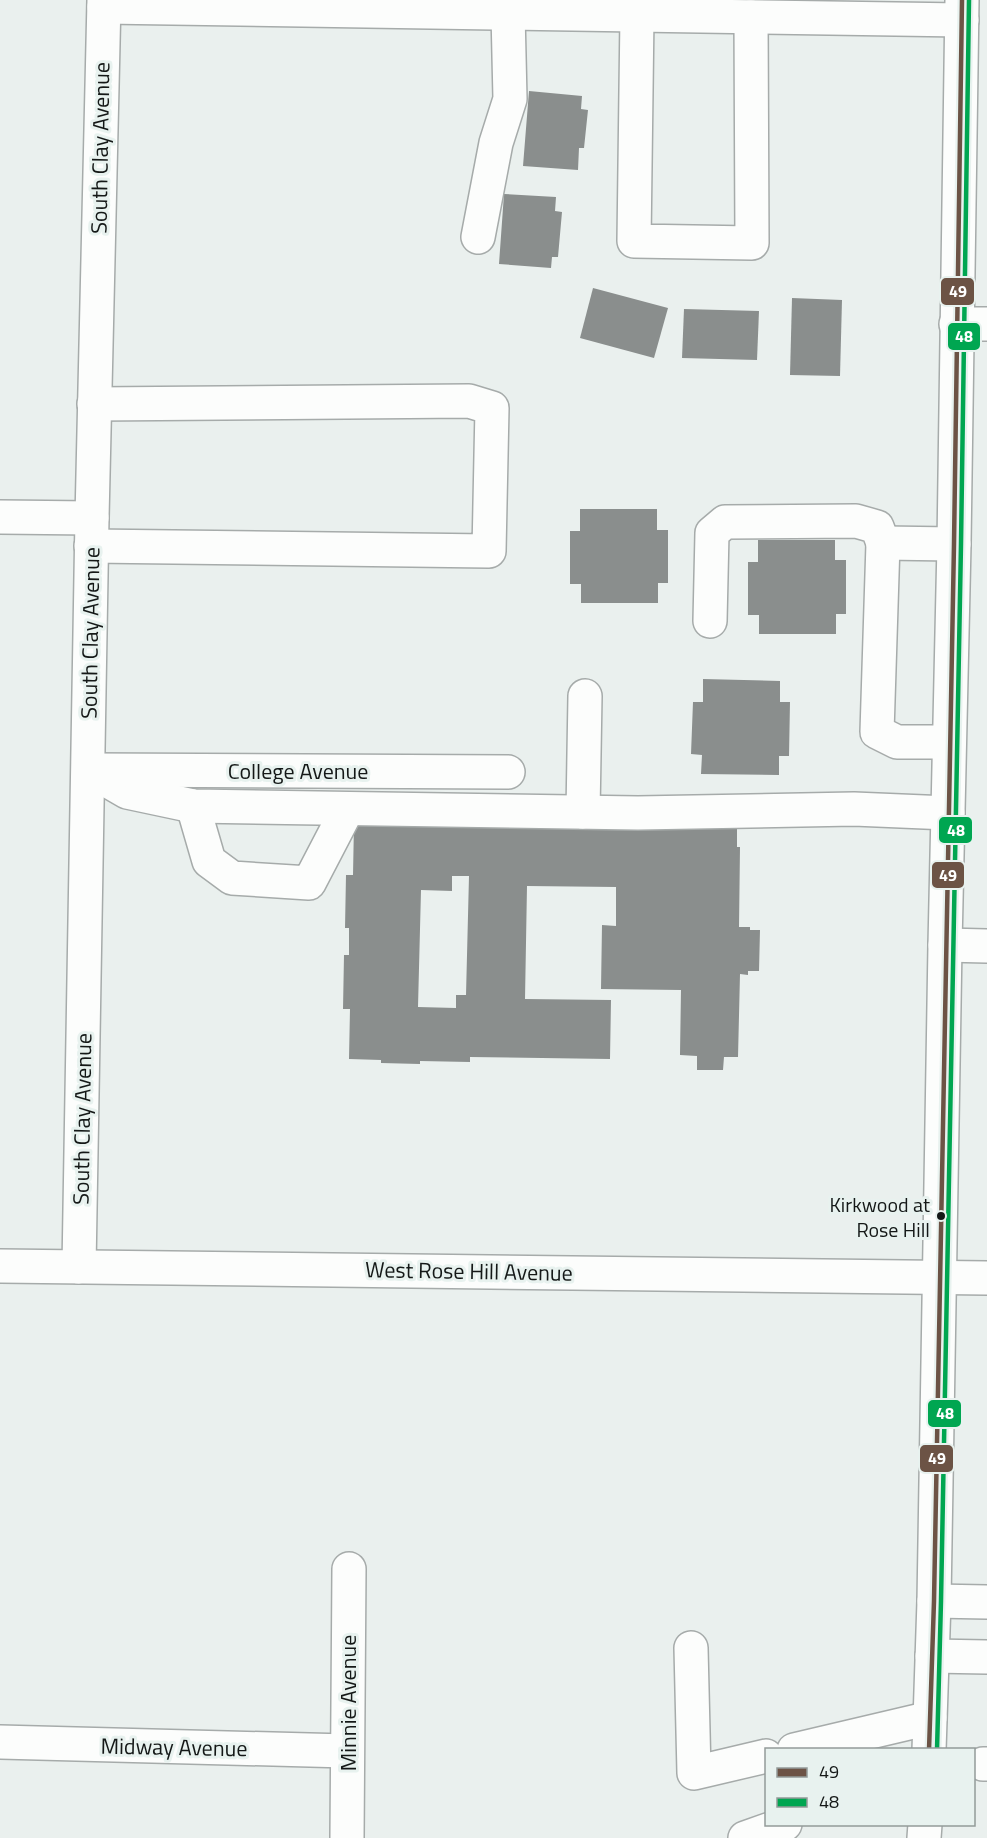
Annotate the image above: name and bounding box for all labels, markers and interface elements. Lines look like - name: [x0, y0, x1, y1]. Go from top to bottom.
- street label: South Clay Avenue: [82, 62, 118, 234]
- line badge: 49: [940, 277, 975, 306]
- text: 49: [949, 279, 967, 303]
- line badge: 48: [947, 322, 981, 351]
- text: 48: [955, 324, 973, 348]
- street label: South Clay Avenue: [72, 547, 108, 719]
- street label: College Avenue: [228, 754, 368, 788]
- line badge: 48: [938, 816, 973, 844]
- text: 48: [947, 818, 965, 842]
- line badge: 49: [931, 861, 965, 889]
- text: 49: [939, 863, 957, 887]
- street label: South Clay Avenue: [64, 1033, 100, 1205]
- place label: Kirkwood at Rose Hill: [829, 1189, 930, 1245]
- marker: Kirkwood at Rose Hill: [935, 1210, 947, 1222]
- street label: West Rose Hill Avenue: [365, 1252, 573, 1290]
- line badge: 48: [927, 1399, 962, 1428]
- text: 48: [936, 1401, 954, 1425]
- line badge: 49: [919, 1444, 954, 1473]
- text: 49: [928, 1446, 946, 1470]
- street label: Minnie Avenue: [331, 1635, 365, 1771]
- street label: Midway Avenue: [100, 1729, 248, 1765]
- legend: [765, 1748, 975, 1826]
- text: 49: [819, 1758, 839, 1785]
- text: 48: [819, 1788, 839, 1815]

